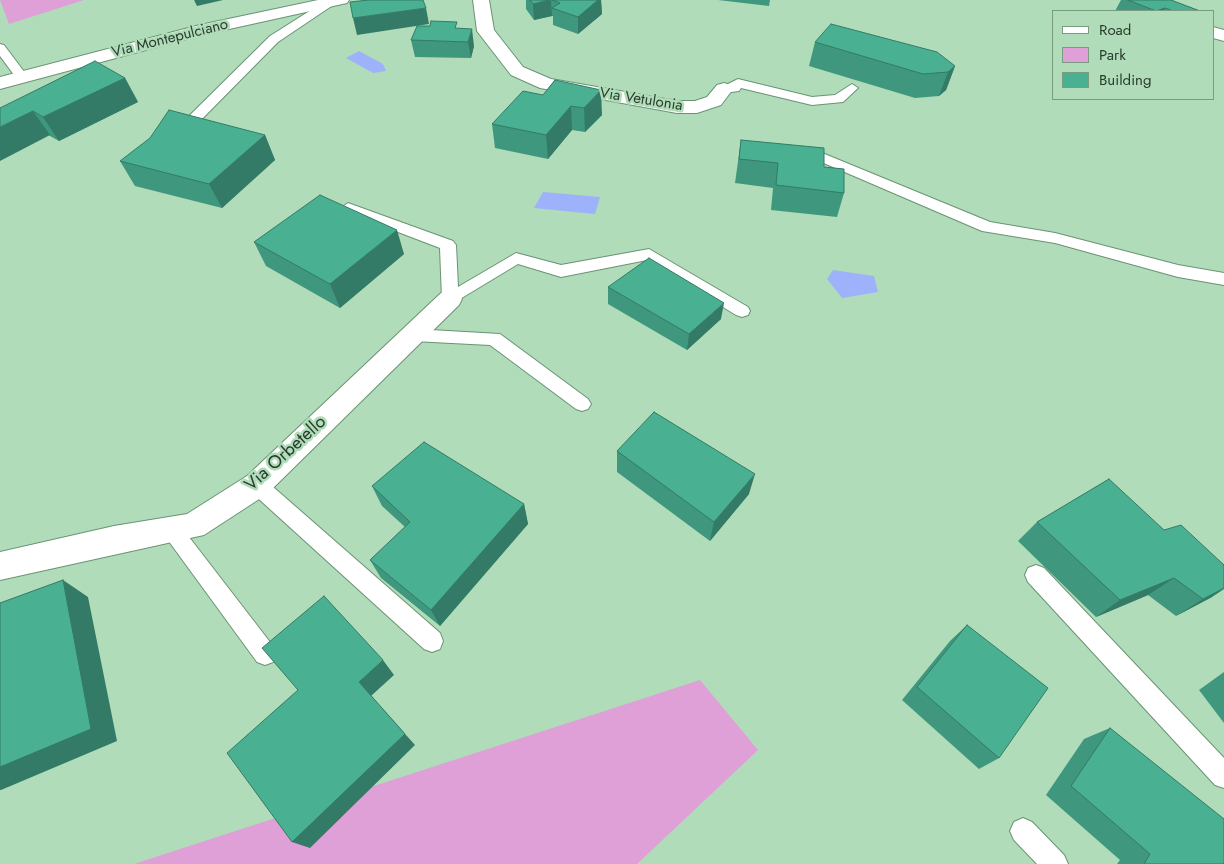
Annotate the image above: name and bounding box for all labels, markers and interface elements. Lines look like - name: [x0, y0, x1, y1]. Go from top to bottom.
- legend: [1052, 10, 1214, 100]
- street label: Via Montepulciano: [110, 16, 230, 62]
- text: Road: [1099, 19, 1131, 41]
- text: Park: [1099, 44, 1126, 66]
- text: Building: [1099, 69, 1151, 91]
- street label: Via Vetulonia: [598, 85, 684, 115]
- street label: Via Orbetello: [241, 412, 331, 496]

